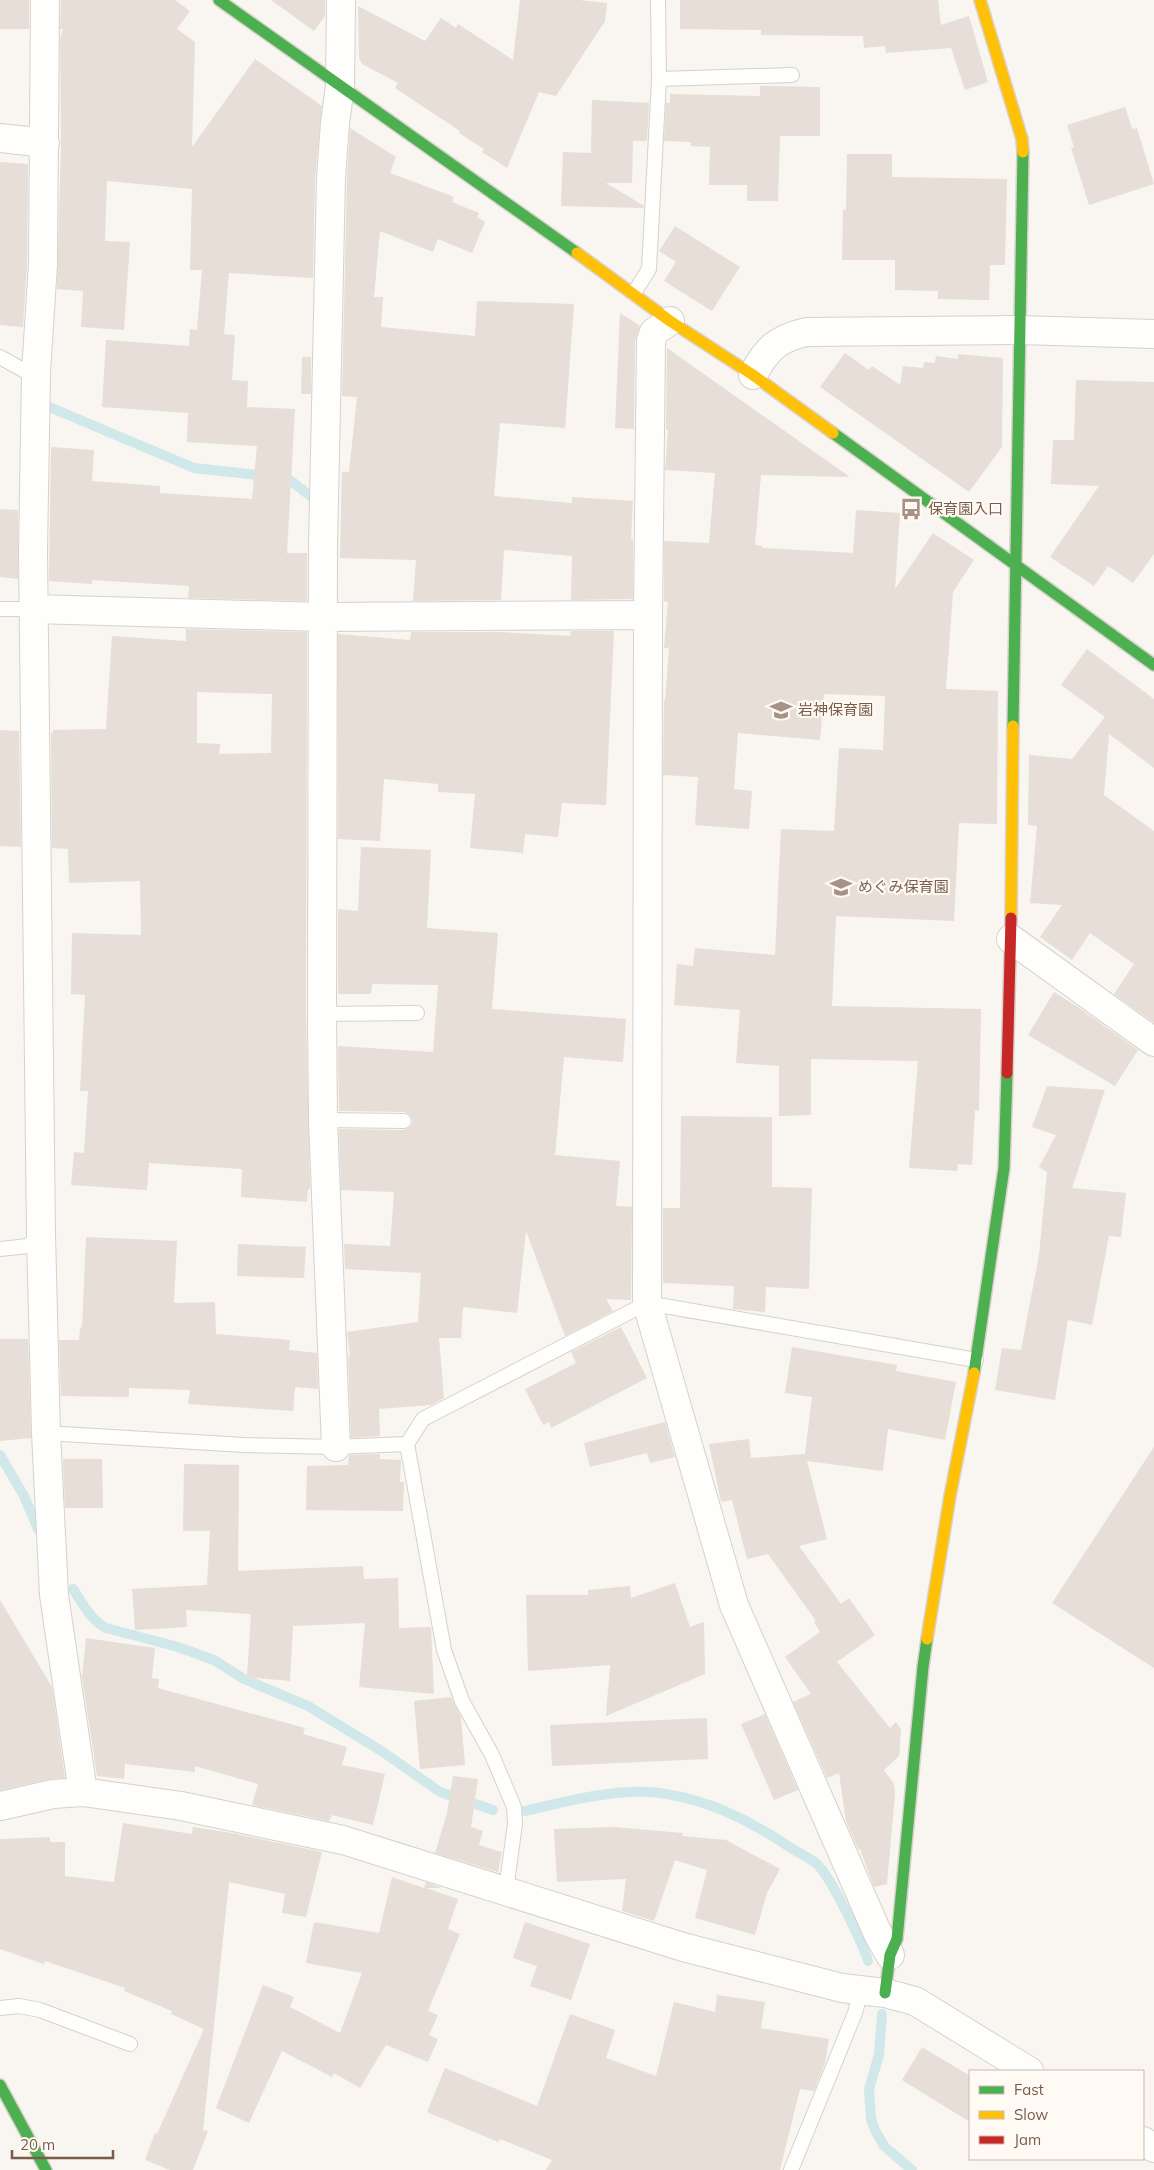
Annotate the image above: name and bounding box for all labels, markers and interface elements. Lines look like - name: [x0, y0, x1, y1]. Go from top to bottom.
- bus stop icon: 保育園入口: [898, 496, 924, 522]
- place label: 保育園入口: [928, 499, 1003, 518]
- school or university icon: 岩神保育園: [768, 697, 794, 723]
- place label: 岩神保育園: [798, 700, 873, 719]
- school or university icon: めぐみ保育園: [828, 874, 854, 900]
- place label: めぐみ保育園: [858, 877, 948, 896]
- legend: [969, 2070, 1144, 2160]
- text: Fast: [1014, 2080, 1044, 2099]
- text: Slow: [1014, 2105, 1048, 2124]
- scale bar: [12, 2128, 114, 2160]
- text: Jam: [1014, 2130, 1041, 2149]
- text: 20 m: [20, 2135, 55, 2154]

